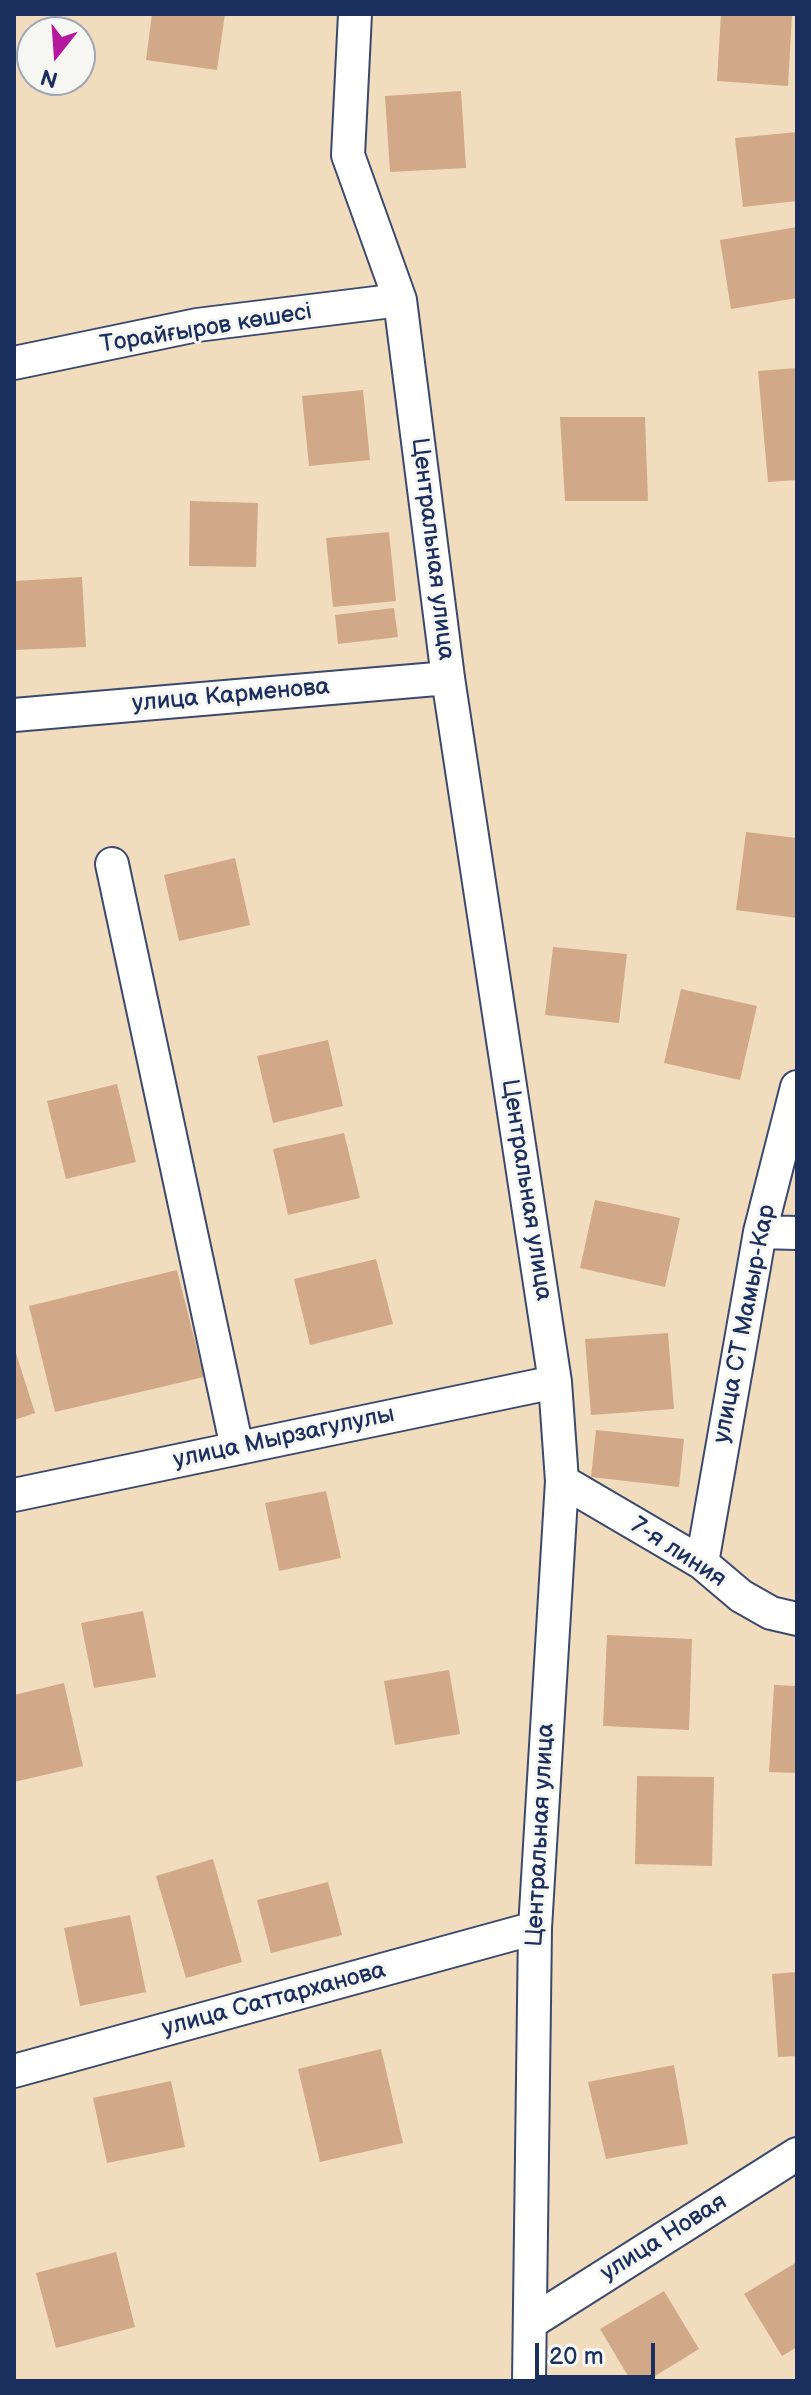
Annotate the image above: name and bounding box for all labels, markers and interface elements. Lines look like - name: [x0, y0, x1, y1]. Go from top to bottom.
- north arrow: [16, 16, 96, 96]
- text: N: [38, 62, 61, 93]
- street label: Торайғыров көшесі: [98, 298, 314, 360]
- street label: Центральная улица: [404, 436, 460, 662]
- street label: улица Карменова: [131, 673, 331, 719]
- street label: Центральная улица: [494, 1077, 558, 1303]
- street label: улица СТ Мамыр-Кар: [708, 1202, 782, 1446]
- street label: улица Мырзагулулы: [171, 1400, 397, 1476]
- street label: 7-я линия: [625, 1512, 731, 1594]
- street label: Центральная улица: [521, 1723, 561, 1947]
- street label: улица Саттарханова: [159, 1956, 389, 2044]
- street label: улица Новая: [596, 2188, 732, 2288]
- scale bar: [539, 2327, 659, 2377]
- text: 20 m: [549, 2342, 604, 2371]

